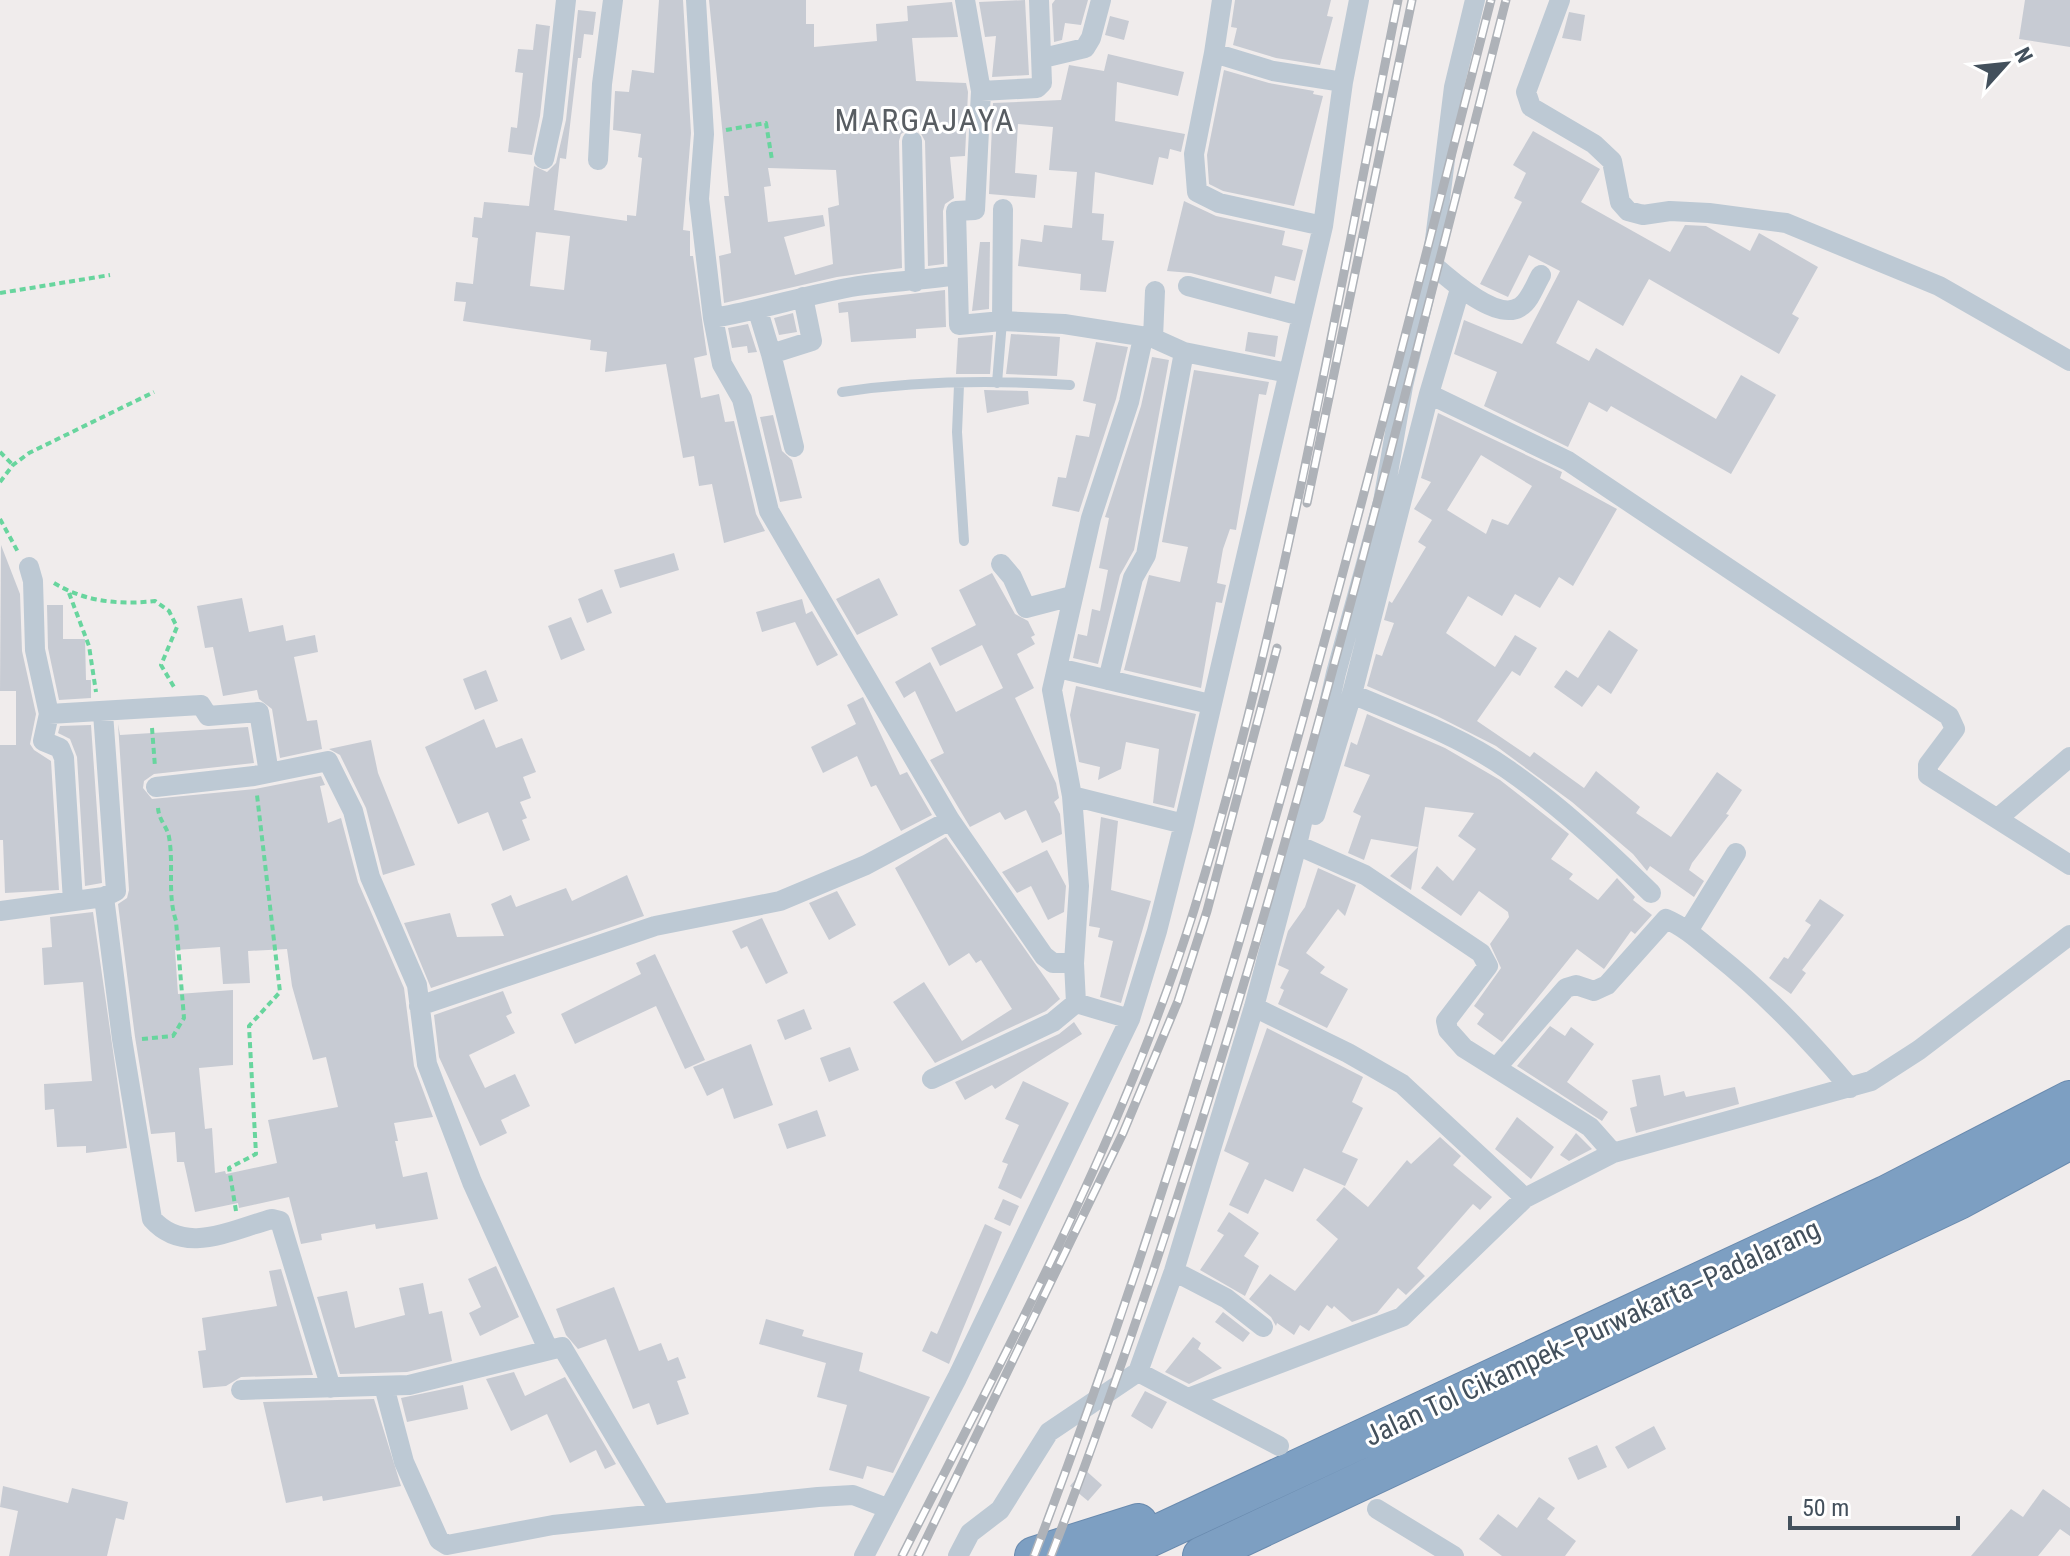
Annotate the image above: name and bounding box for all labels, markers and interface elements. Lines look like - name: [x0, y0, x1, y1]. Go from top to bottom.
- north arrow: [1966, 24, 2046, 104]
- text: N: [2009, 43, 2038, 67]
- district label: MARGAJAYA: [834, 101, 1016, 139]
- street label: Jalan Tol Cikampek–Purwakarta–Padalarang: [1359, 1212, 1825, 1453]
- scale bar: [1790, 1480, 1958, 1530]
- text: 50 m: [1802, 1494, 1849, 1522]

